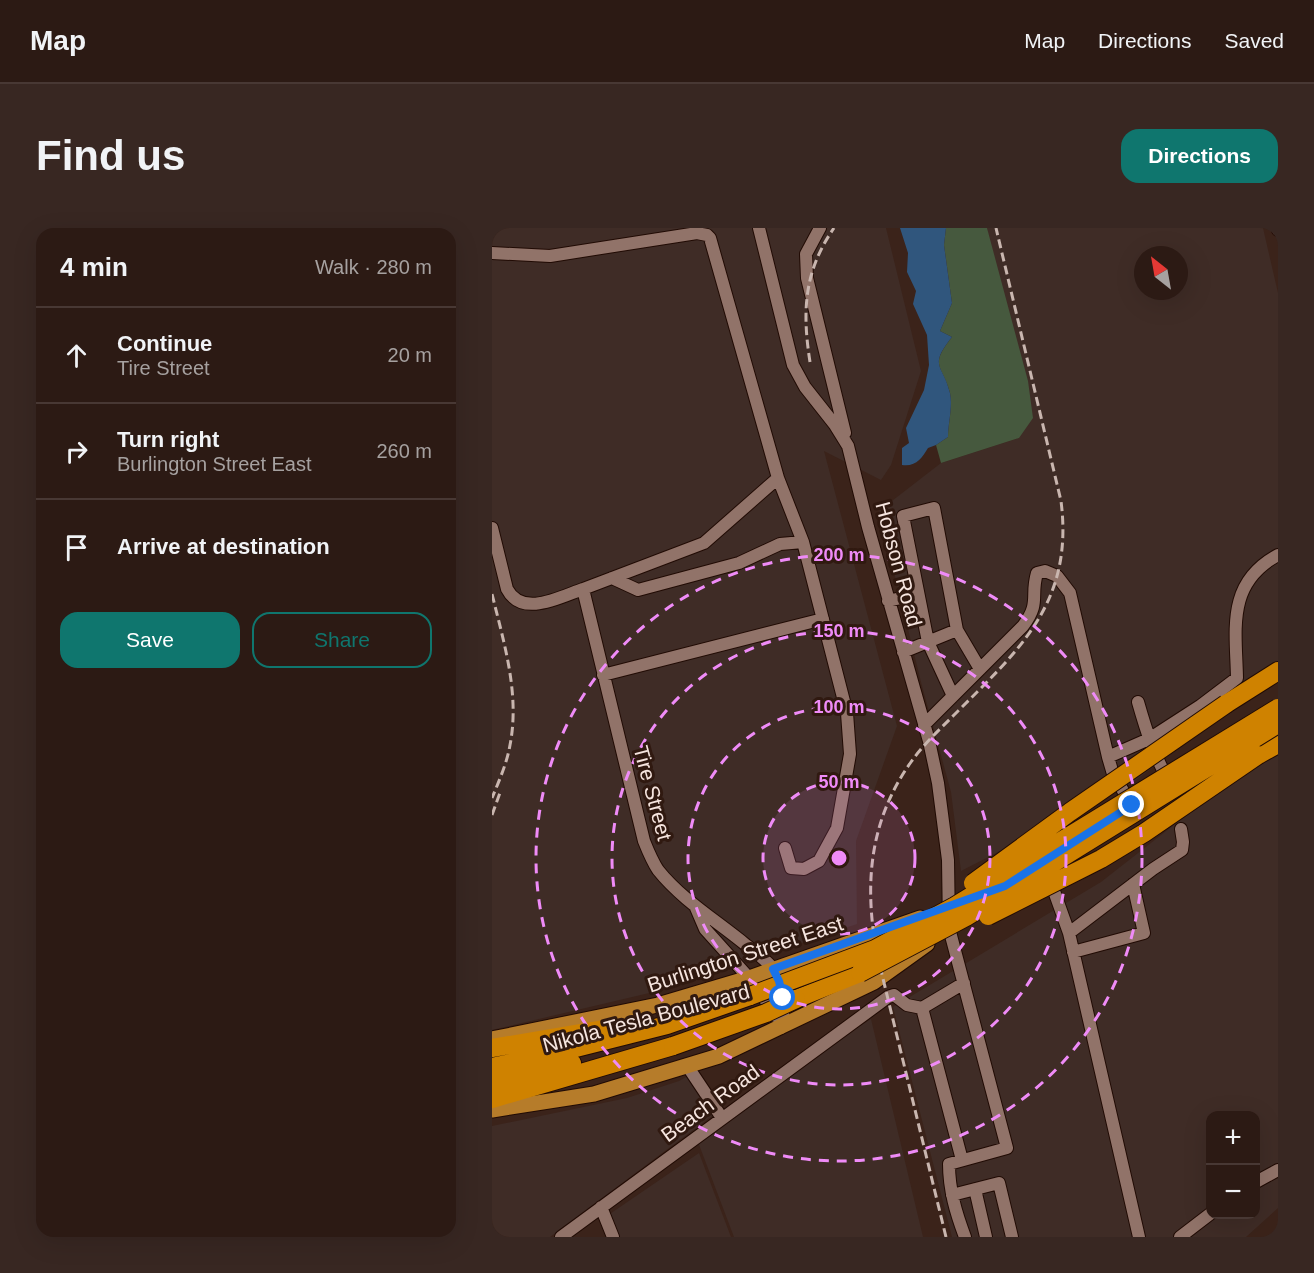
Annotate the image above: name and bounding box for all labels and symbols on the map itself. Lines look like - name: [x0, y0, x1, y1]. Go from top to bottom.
- north arrow: [1134, 246, 1188, 300]
- street label: Hobson Road: [871, 499, 927, 629]
- text: 200 m: [813, 545, 865, 565]
- text: 150 m: [813, 621, 865, 641]
- text: 100 m: [813, 697, 865, 717]
- street label: Tire Street: [629, 743, 677, 843]
- text: 50 m: [818, 772, 860, 792]
- route end: [1118, 791, 1144, 817]
- centre of rings: [829, 848, 849, 868]
- street label: Burlington Street East: [644, 911, 846, 997]
- street label: Nikola Tesla Boulevard: [540, 979, 752, 1057]
- route start: [769, 984, 795, 1010]
- street label: Beach Road: [656, 1060, 764, 1146]

